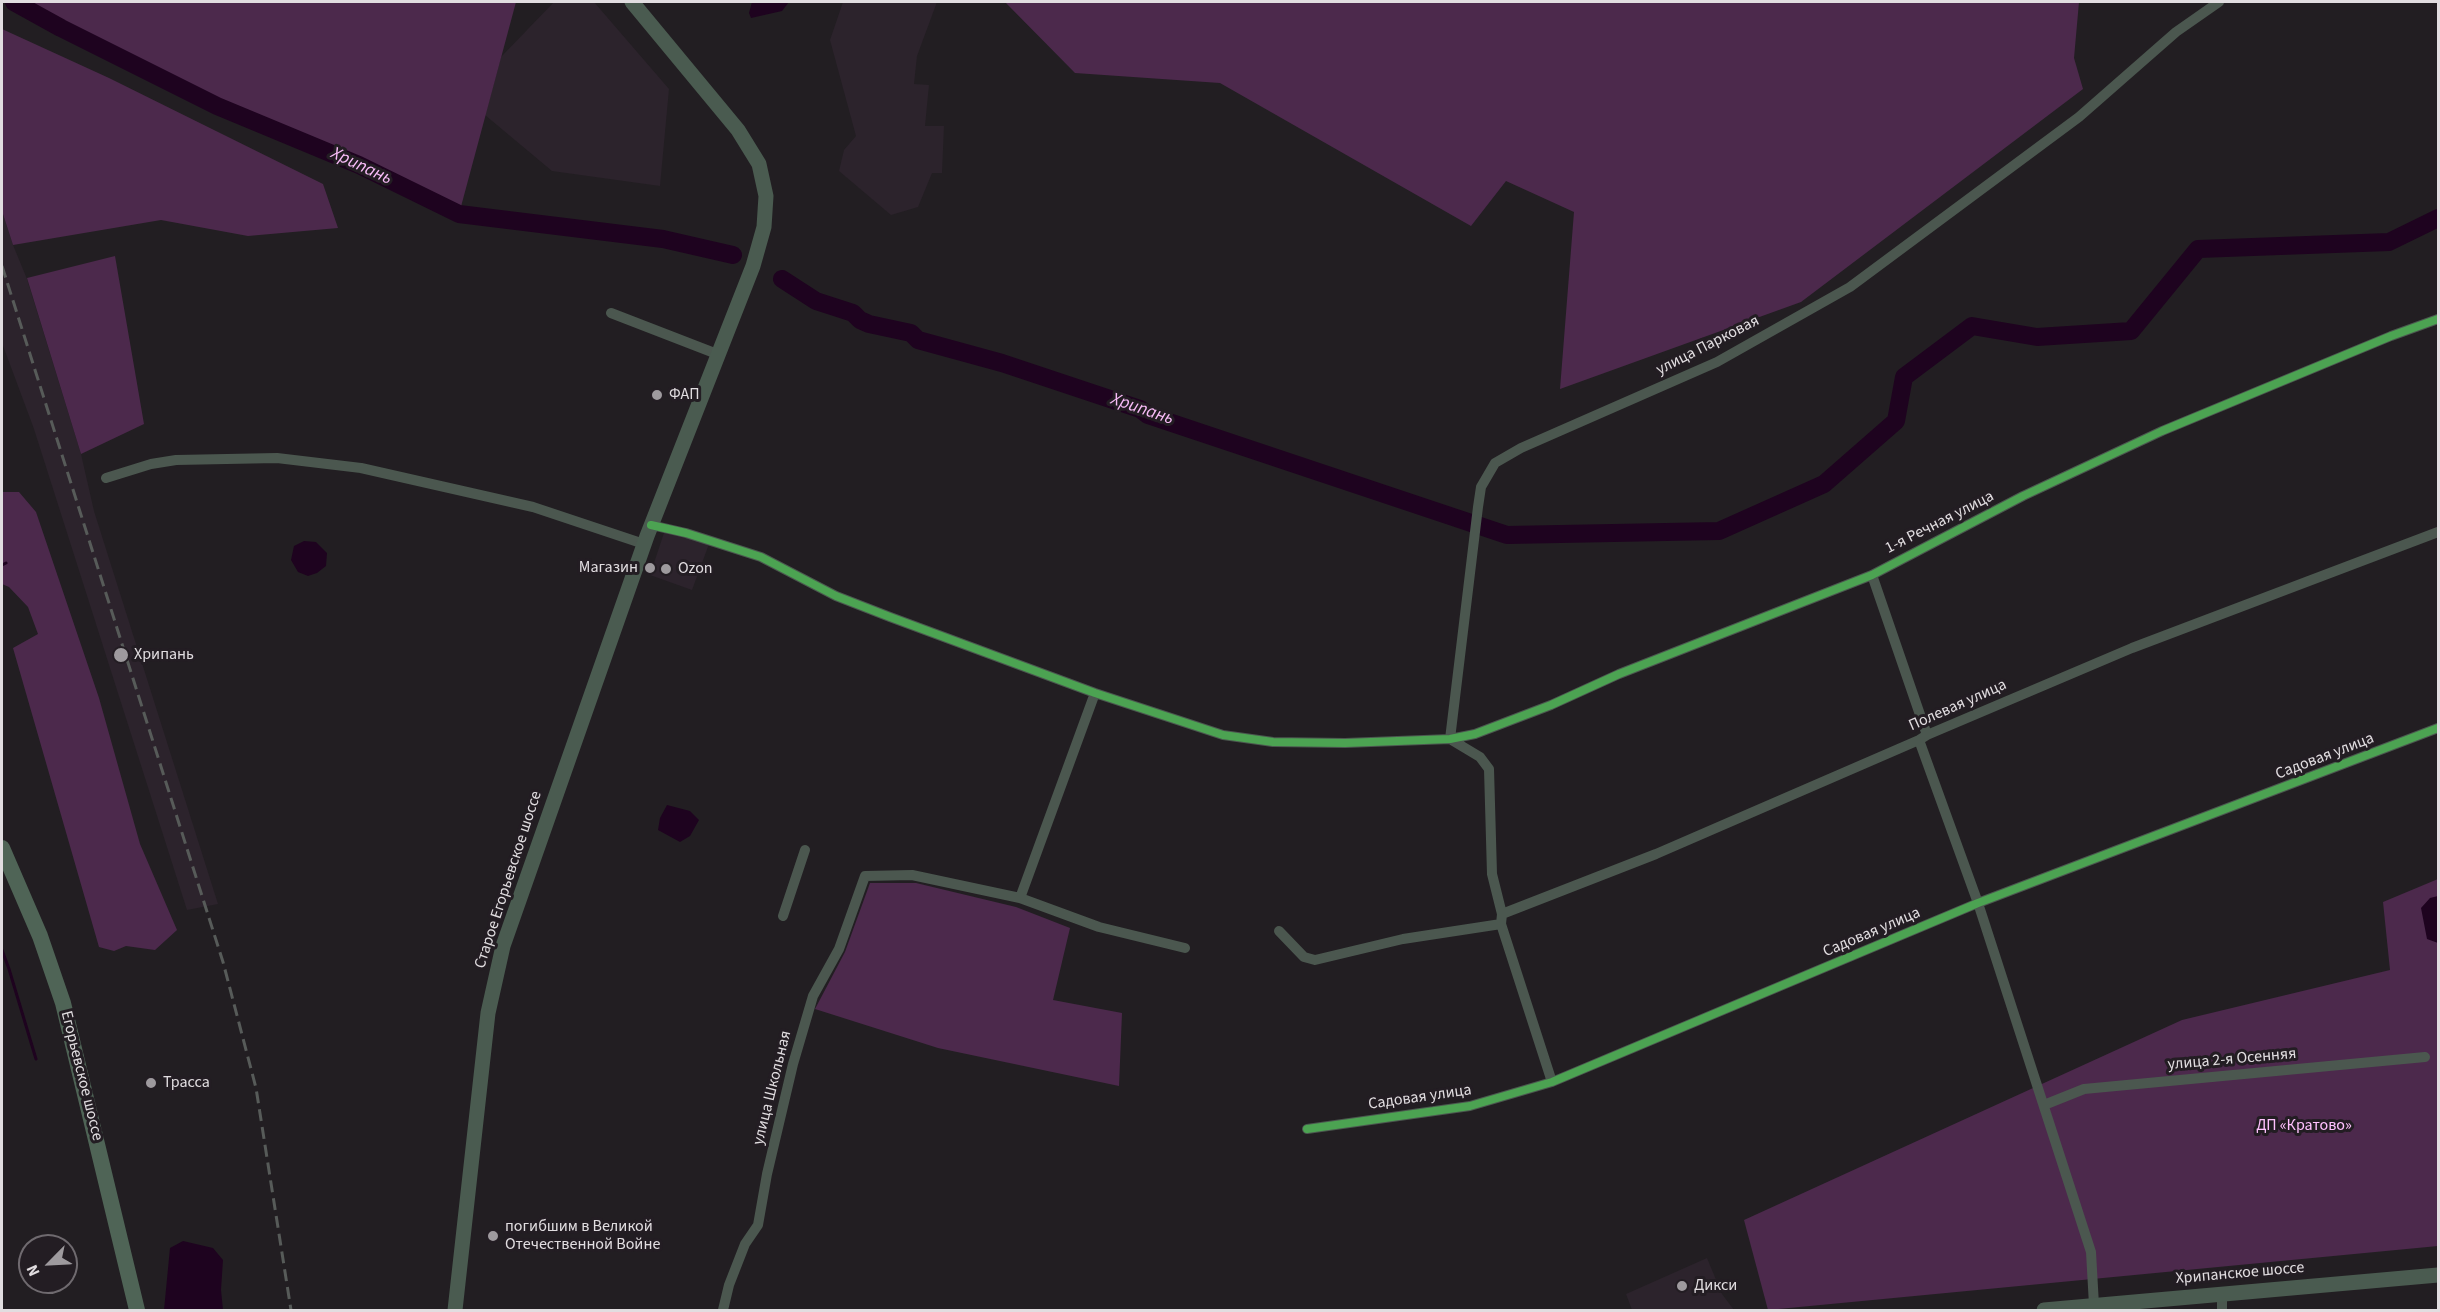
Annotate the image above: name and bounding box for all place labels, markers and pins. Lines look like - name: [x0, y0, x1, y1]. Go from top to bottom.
- place label: ФАП: [669, 385, 700, 405]
- marker: ФАП: [650, 388, 664, 402]
- place label: Магазин: [579, 558, 638, 578]
- place label: Ozon: [678, 559, 713, 579]
- marker: Магазин: [643, 561, 657, 575]
- marker: Ozon: [659, 562, 673, 576]
- place label: Хрипань: [134, 645, 194, 665]
- marker: Хрипань: [112, 646, 130, 664]
- place label: Трасса: [163, 1073, 210, 1093]
- marker: Трасса: [144, 1076, 158, 1090]
- place label: погибшим в Великой Отечественной Войне: [505, 1217, 660, 1255]
- marker: погибшим в Великой Отечественной Войне: [486, 1229, 500, 1243]
- place label: Дикси: [1694, 1276, 1737, 1296]
- marker: Дикси: [1675, 1279, 1689, 1293]

